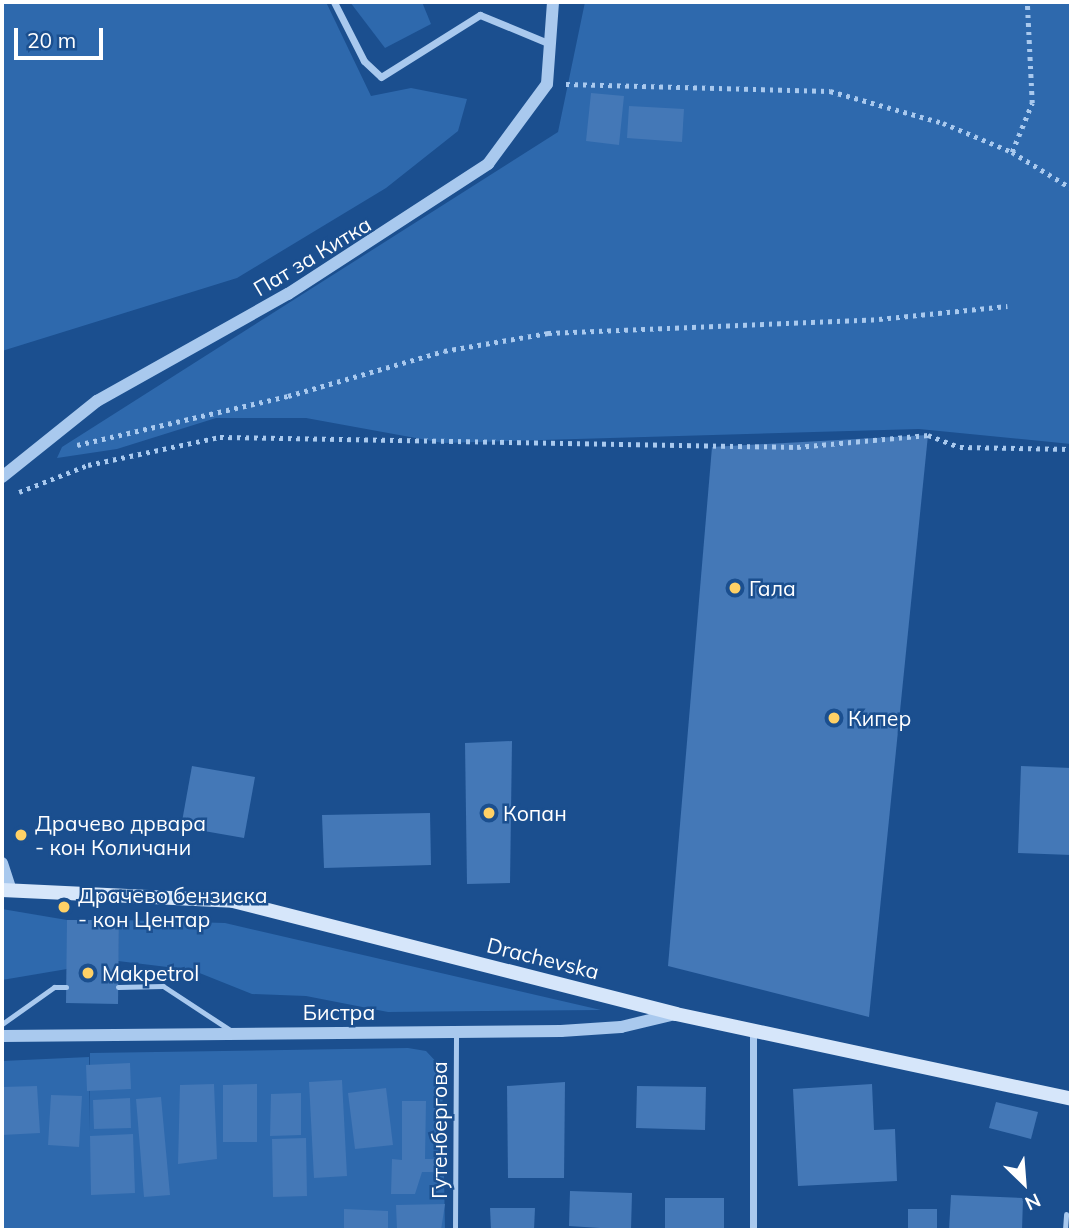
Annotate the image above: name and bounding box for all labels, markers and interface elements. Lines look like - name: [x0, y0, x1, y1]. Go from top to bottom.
- scale bar: [18, 14, 107, 58]
- text: 20 m: [27, 27, 76, 53]
- street label: Пат за Китка: [249, 211, 375, 301]
- place label: Гала: [749, 575, 796, 601]
- marker: Гала: [727, 580, 743, 596]
- place label: Кипер: [848, 705, 911, 731]
- marker: Кипер: [826, 710, 842, 726]
- place label: Копан: [503, 800, 567, 826]
- marker: Копан: [481, 805, 497, 821]
- place label: Драчево дрвара - кон Количани: [35, 810, 206, 860]
- marker: Драчево дрвара - кон Количани: [13, 827, 29, 843]
- place label: Драчево бензиска - кон Центар: [78, 882, 268, 932]
- marker: Драчево бензиска - кон Центар: [56, 899, 72, 915]
- street label: Drachevska: [484, 932, 602, 984]
- place label: Makpetrol: [102, 960, 199, 986]
- marker: Makpetrol: [80, 965, 96, 981]
- street label: Бистра: [303, 999, 375, 1025]
- street label: Гутенбергова: [426, 1061, 452, 1199]
- north arrow: [989, 1148, 1059, 1218]
- text: N: [1021, 1188, 1044, 1216]

